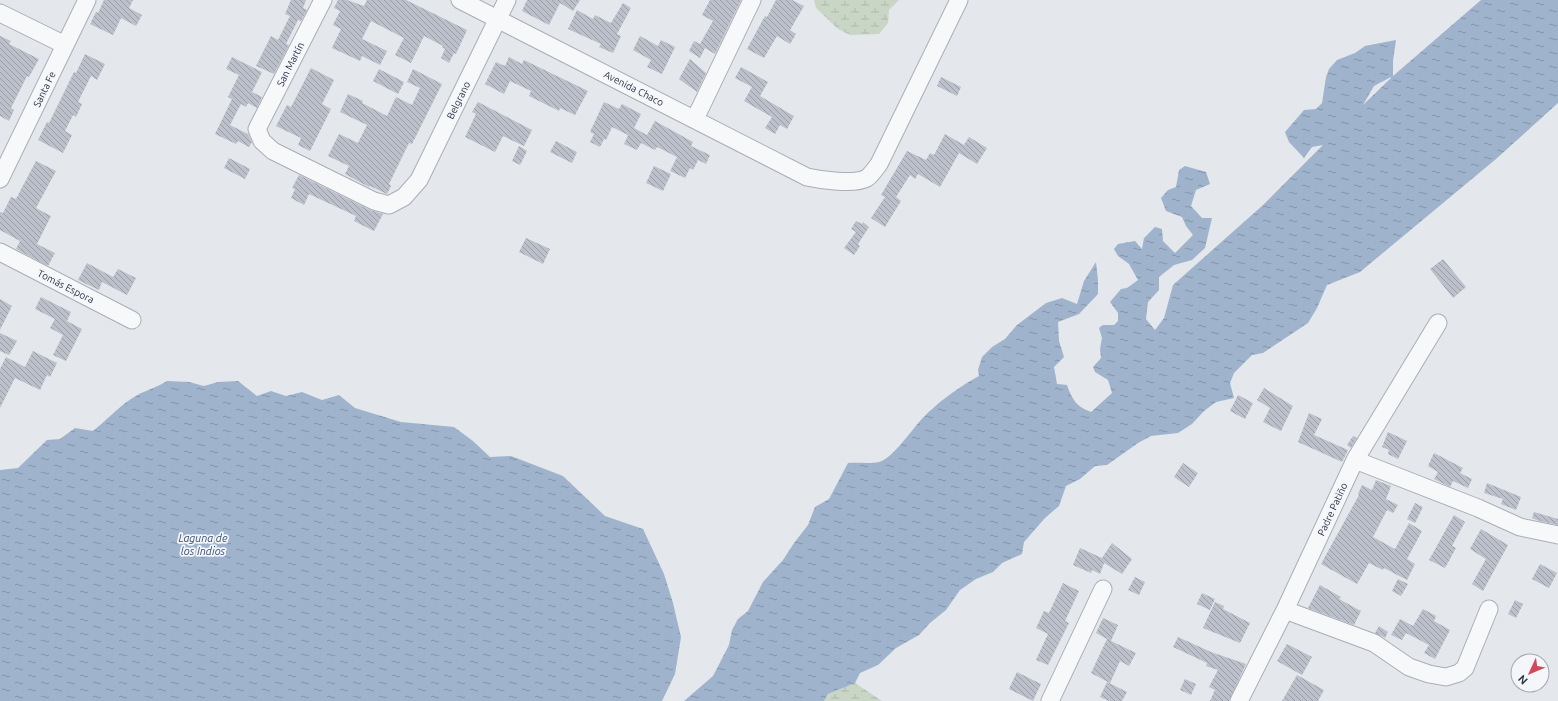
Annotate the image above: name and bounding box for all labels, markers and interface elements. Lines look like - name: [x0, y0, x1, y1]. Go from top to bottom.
- street label: San Martín: [275, 40, 306, 88]
- street label: Avenida Chaco: [602, 69, 666, 108]
- street label: Santa Fe: [31, 70, 58, 109]
- street label: Belgrano: [445, 79, 472, 121]
- street label: Tomás Espora: [36, 267, 96, 305]
- street label: Padre Patiño: [1315, 481, 1350, 538]
- water label: Laguna de los Indios: [178, 532, 228, 557]
- north arrow: [1510, 653, 1550, 693]
- text: N: [1516, 673, 1530, 687]

